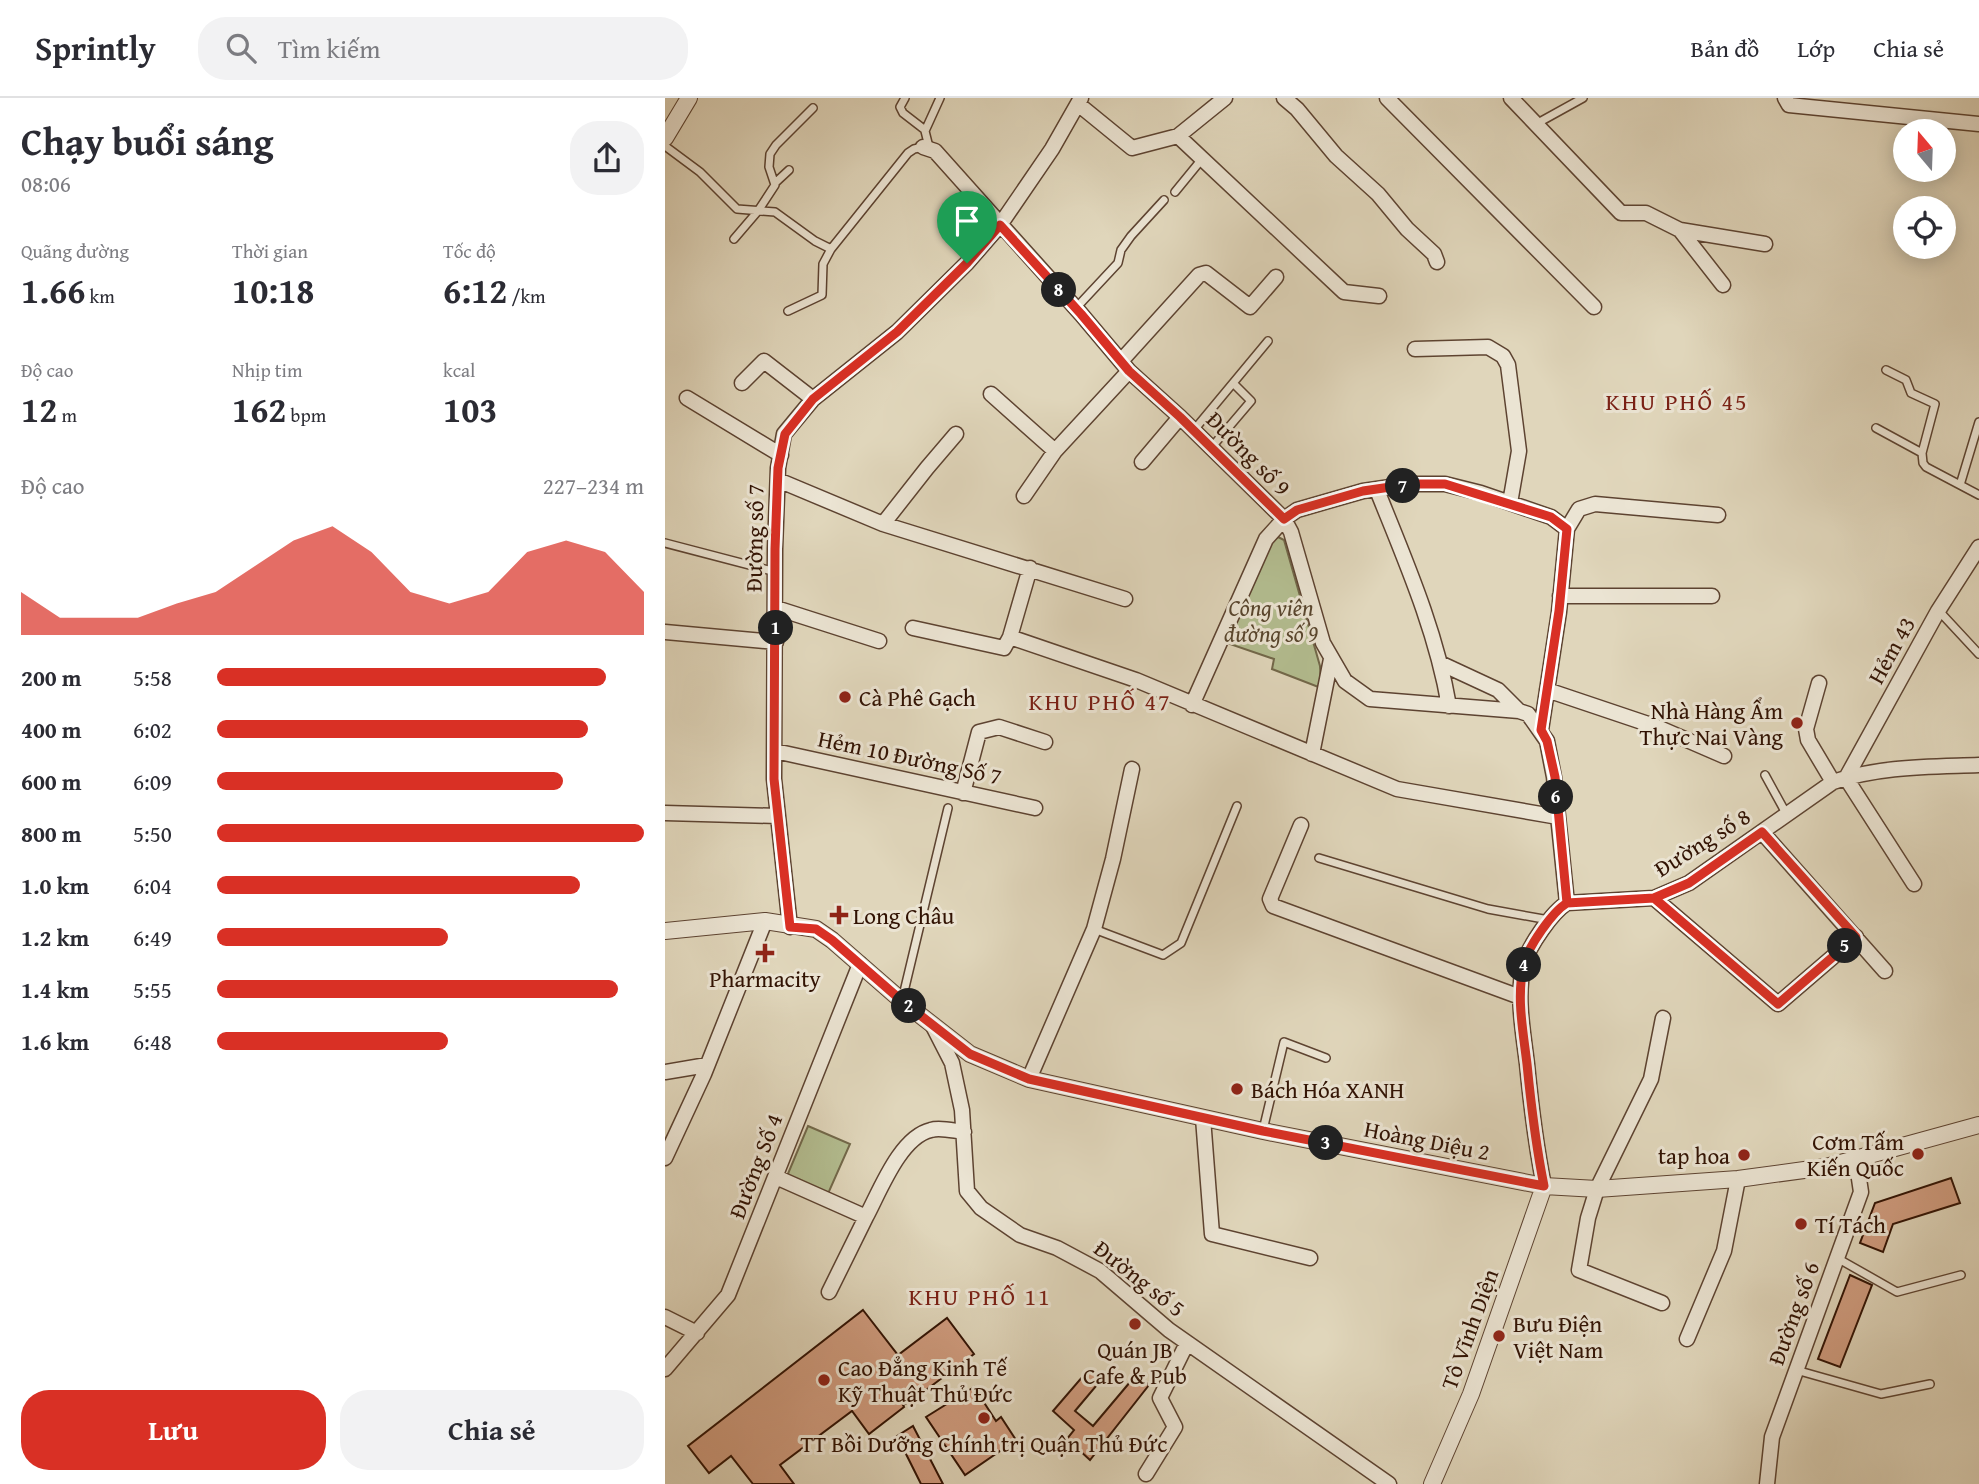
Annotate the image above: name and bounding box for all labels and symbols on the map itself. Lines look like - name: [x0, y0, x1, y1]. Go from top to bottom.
- north arrow: [1893, 119, 1957, 182]
- pin: [937, 191, 997, 263]
- pin: 8: [1041, 272, 1077, 308]
- district label: KHU PHỐ 45: [1605, 384, 1749, 419]
- street label: Đường số 9: [1199, 403, 1299, 503]
- pin: 7: [1385, 468, 1421, 504]
- street label: Đường số 7: [737, 484, 771, 592]
- park label: Công viên đường số 9: [1224, 591, 1318, 650]
- pin: 1: [759, 610, 793, 646]
- street label: Hẻm 43: [1859, 610, 1923, 690]
- place label: Cà Phê Gạch: [859, 681, 976, 714]
- district label: KHU PHỐ 47: [1028, 684, 1172, 719]
- marker: Cà Phê Gạch: [837, 689, 853, 705]
- place label: Nhà Hàng Ẩm Thực Nai Vàng: [1640, 694, 1784, 753]
- marker: Nhà Hàng Ẩm Thực Nai Vàng: [1789, 715, 1805, 731]
- street label: Hẻm 10 Đường Số 7: [815, 721, 1005, 793]
- pin: 6: [1539, 780, 1573, 814]
- street label: Đường số 8: [1648, 799, 1756, 885]
- place label: Long Châu: [853, 899, 955, 932]
- marker: Long Châu: [831, 907, 847, 923]
- pin: 5: [1827, 928, 1863, 964]
- marker: Pharmacity: [757, 945, 773, 961]
- pin: 4: [1507, 948, 1541, 982]
- place label: Pharmacity: [709, 962, 821, 995]
- pin: 2: [891, 988, 927, 1024]
- place label: Bách Hóa XANH: [1251, 1073, 1404, 1106]
- marker: Bách Hóa XANH: [1229, 1081, 1245, 1097]
- street label: Đường Số 4: [720, 1109, 790, 1223]
- street label: Hoàng Diệu 2: [1361, 1112, 1493, 1168]
- place label: Cơm Tấm Kiến Quốc: [1807, 1125, 1904, 1184]
- pin: 3: [1309, 1126, 1343, 1160]
- place label: tap hoa: [1658, 1139, 1730, 1172]
- marker: Cơm Tấm Kiến Quốc: [1910, 1146, 1926, 1162]
- marker: tap hoa: [1736, 1147, 1752, 1163]
- place label: Tí Tách: [1815, 1208, 1886, 1241]
- marker: Tí Tách: [1793, 1216, 1809, 1232]
- street label: Đường số 5: [1087, 1232, 1193, 1324]
- street label: Đường số 6: [1759, 1257, 1827, 1369]
- street label: Tô Vĩnh Diện: [1432, 1264, 1506, 1394]
- district label: KHU PHỐ 11: [908, 1279, 1052, 1314]
- place label: Bưu Điện Việt Nam: [1513, 1307, 1603, 1366]
- marker: Quán JB Cafe & Pub: [1127, 1316, 1143, 1332]
- marker: Bưu Điện Việt Nam: [1491, 1328, 1507, 1344]
- place label: Quán JB Cafe & Pub: [1083, 1333, 1187, 1392]
- place label: Cao Đẳng Kinh Tế Kỹ Thuật Thủ Đức: [838, 1351, 1013, 1410]
- marker: Cao Đẳng Kinh Tế Kỹ Thuật Thủ Đức: [816, 1372, 832, 1388]
- marker: TT Bồi Dưỡng Chính trị Quận Thủ Đức: [976, 1410, 992, 1426]
- place label: TT Bồi Dưỡng Chính trị Quận Thủ Đức: [800, 1427, 1168, 1460]

